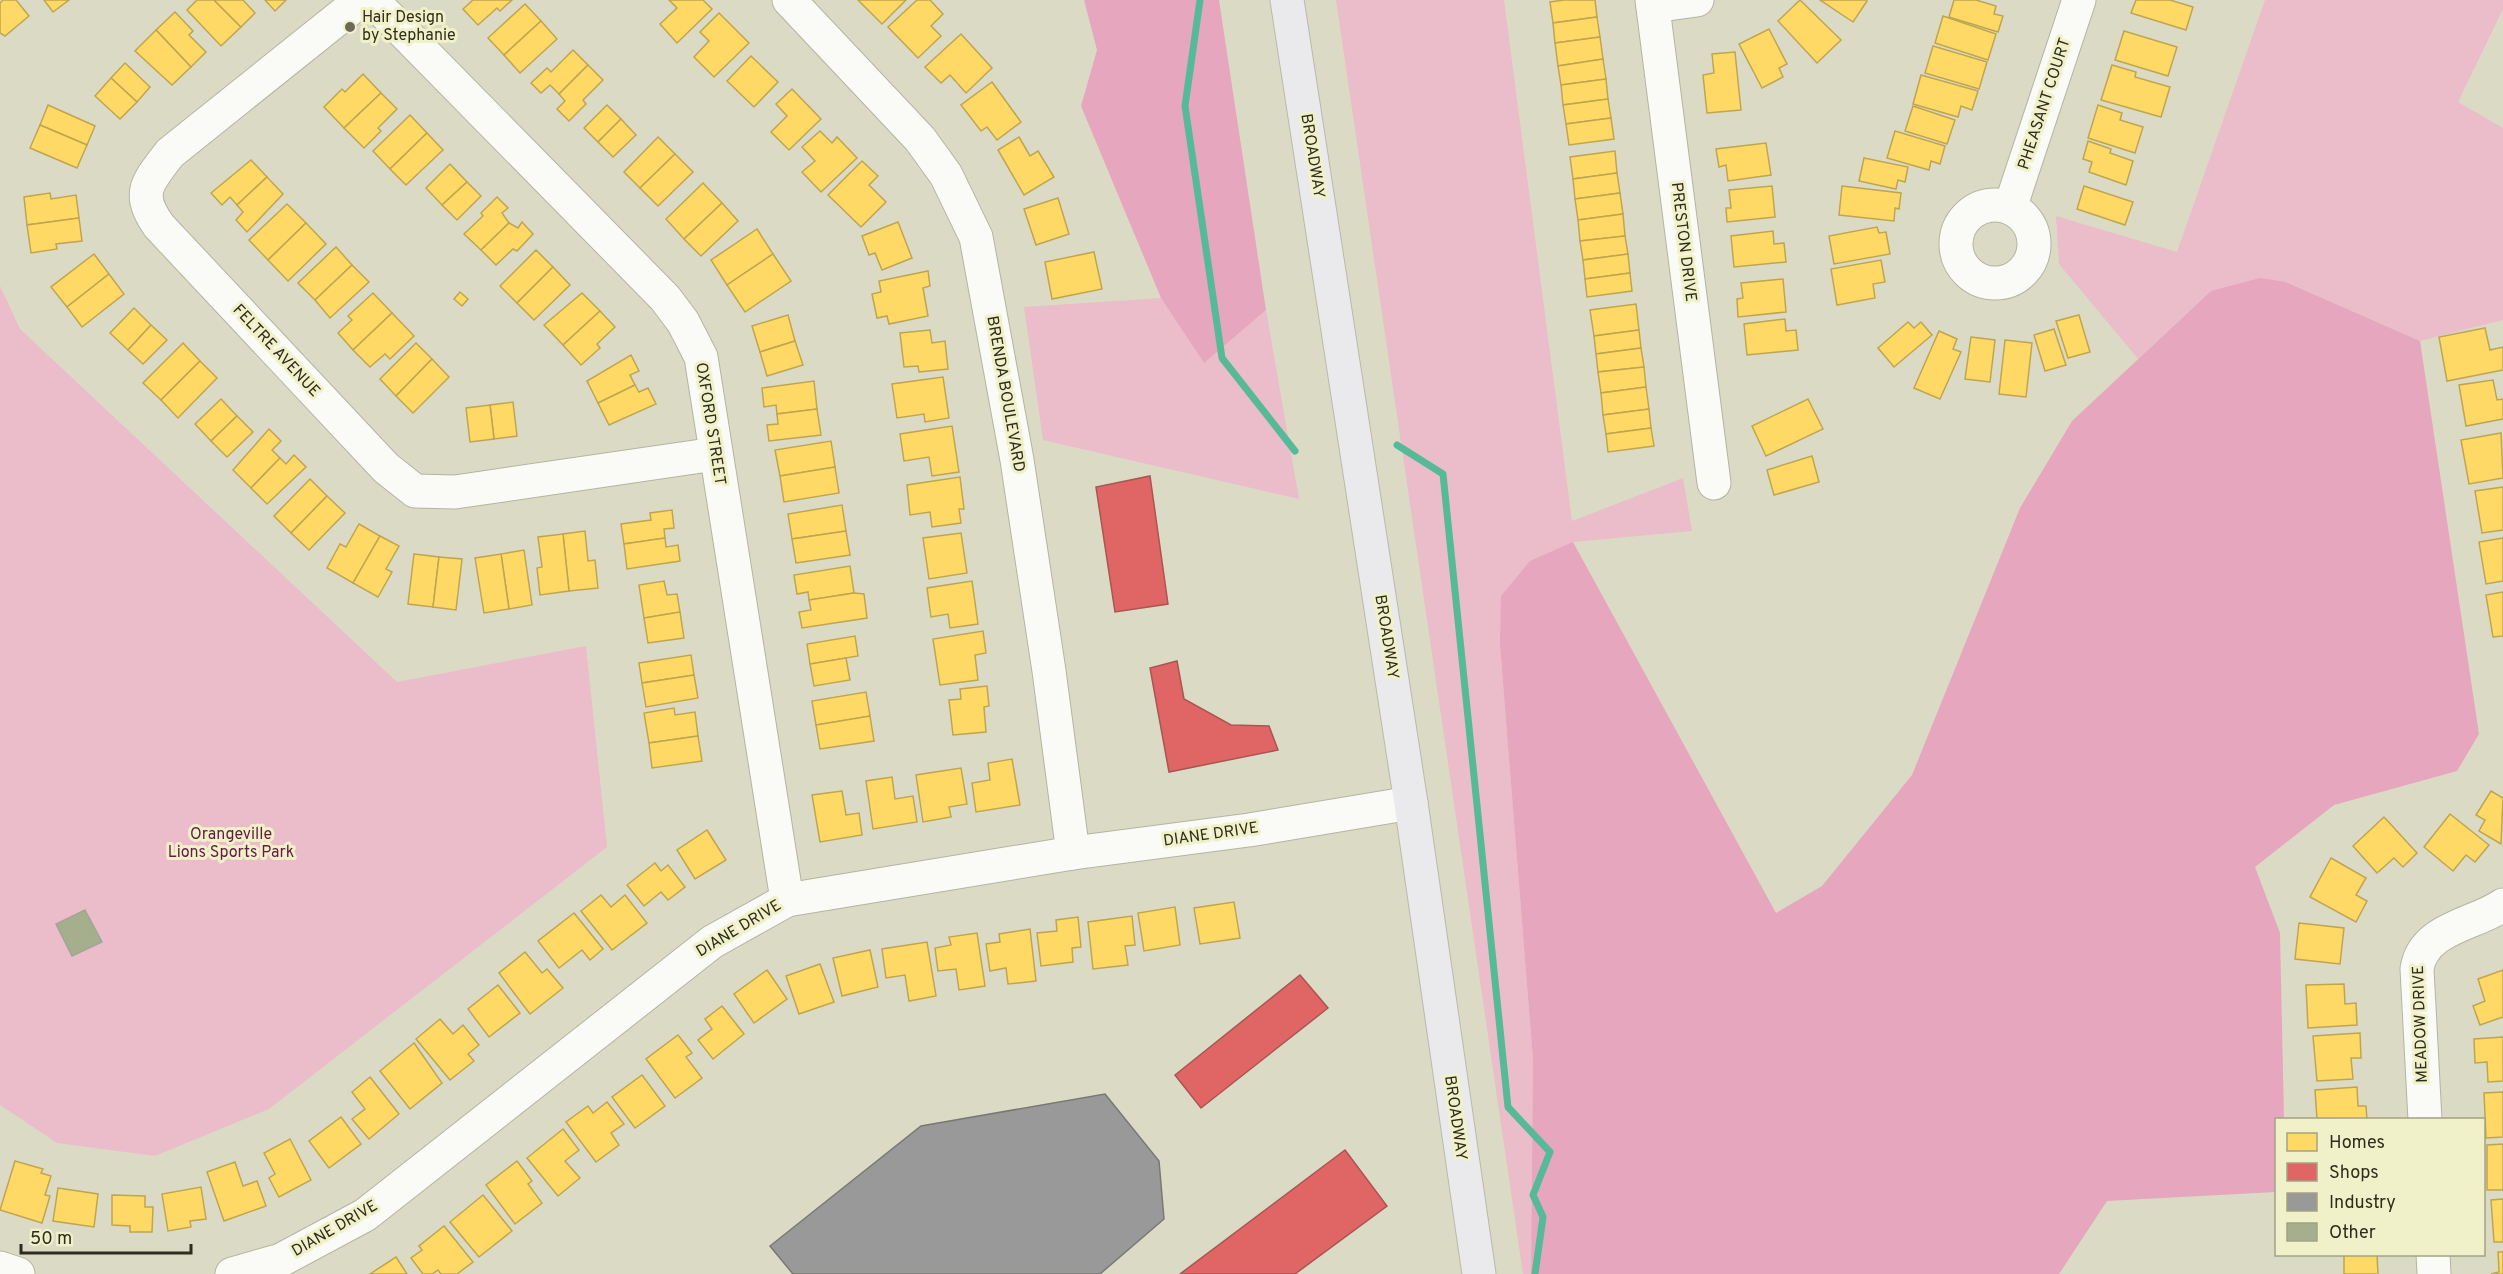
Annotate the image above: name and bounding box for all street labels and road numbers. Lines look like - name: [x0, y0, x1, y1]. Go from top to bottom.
- street label: PHEASANT COURT: [2014, 36, 2076, 172]
- street label: BROADWAY: [1295, 112, 1329, 200]
- street label: PRESTON DRIVE: [1666, 181, 1700, 303]
- street label: FELTRE AVENUE: [228, 300, 324, 402]
- street label: BRENDA BOULEVARD: [981, 314, 1029, 474]
- street label: OXFORD STREET: [690, 361, 730, 487]
- street label: BROADWAY: [1369, 593, 1403, 681]
- street label: DIANE DRIVE: [1162, 818, 1260, 852]
- street label: DIANE DRIVE: [693, 896, 785, 962]
- street label: MEADOW DRIVE: [2409, 965, 2433, 1083]
- street label: BROADWAY: [1439, 1074, 1471, 1162]
- street label: DIANE DRIVE: [288, 1196, 382, 1262]

